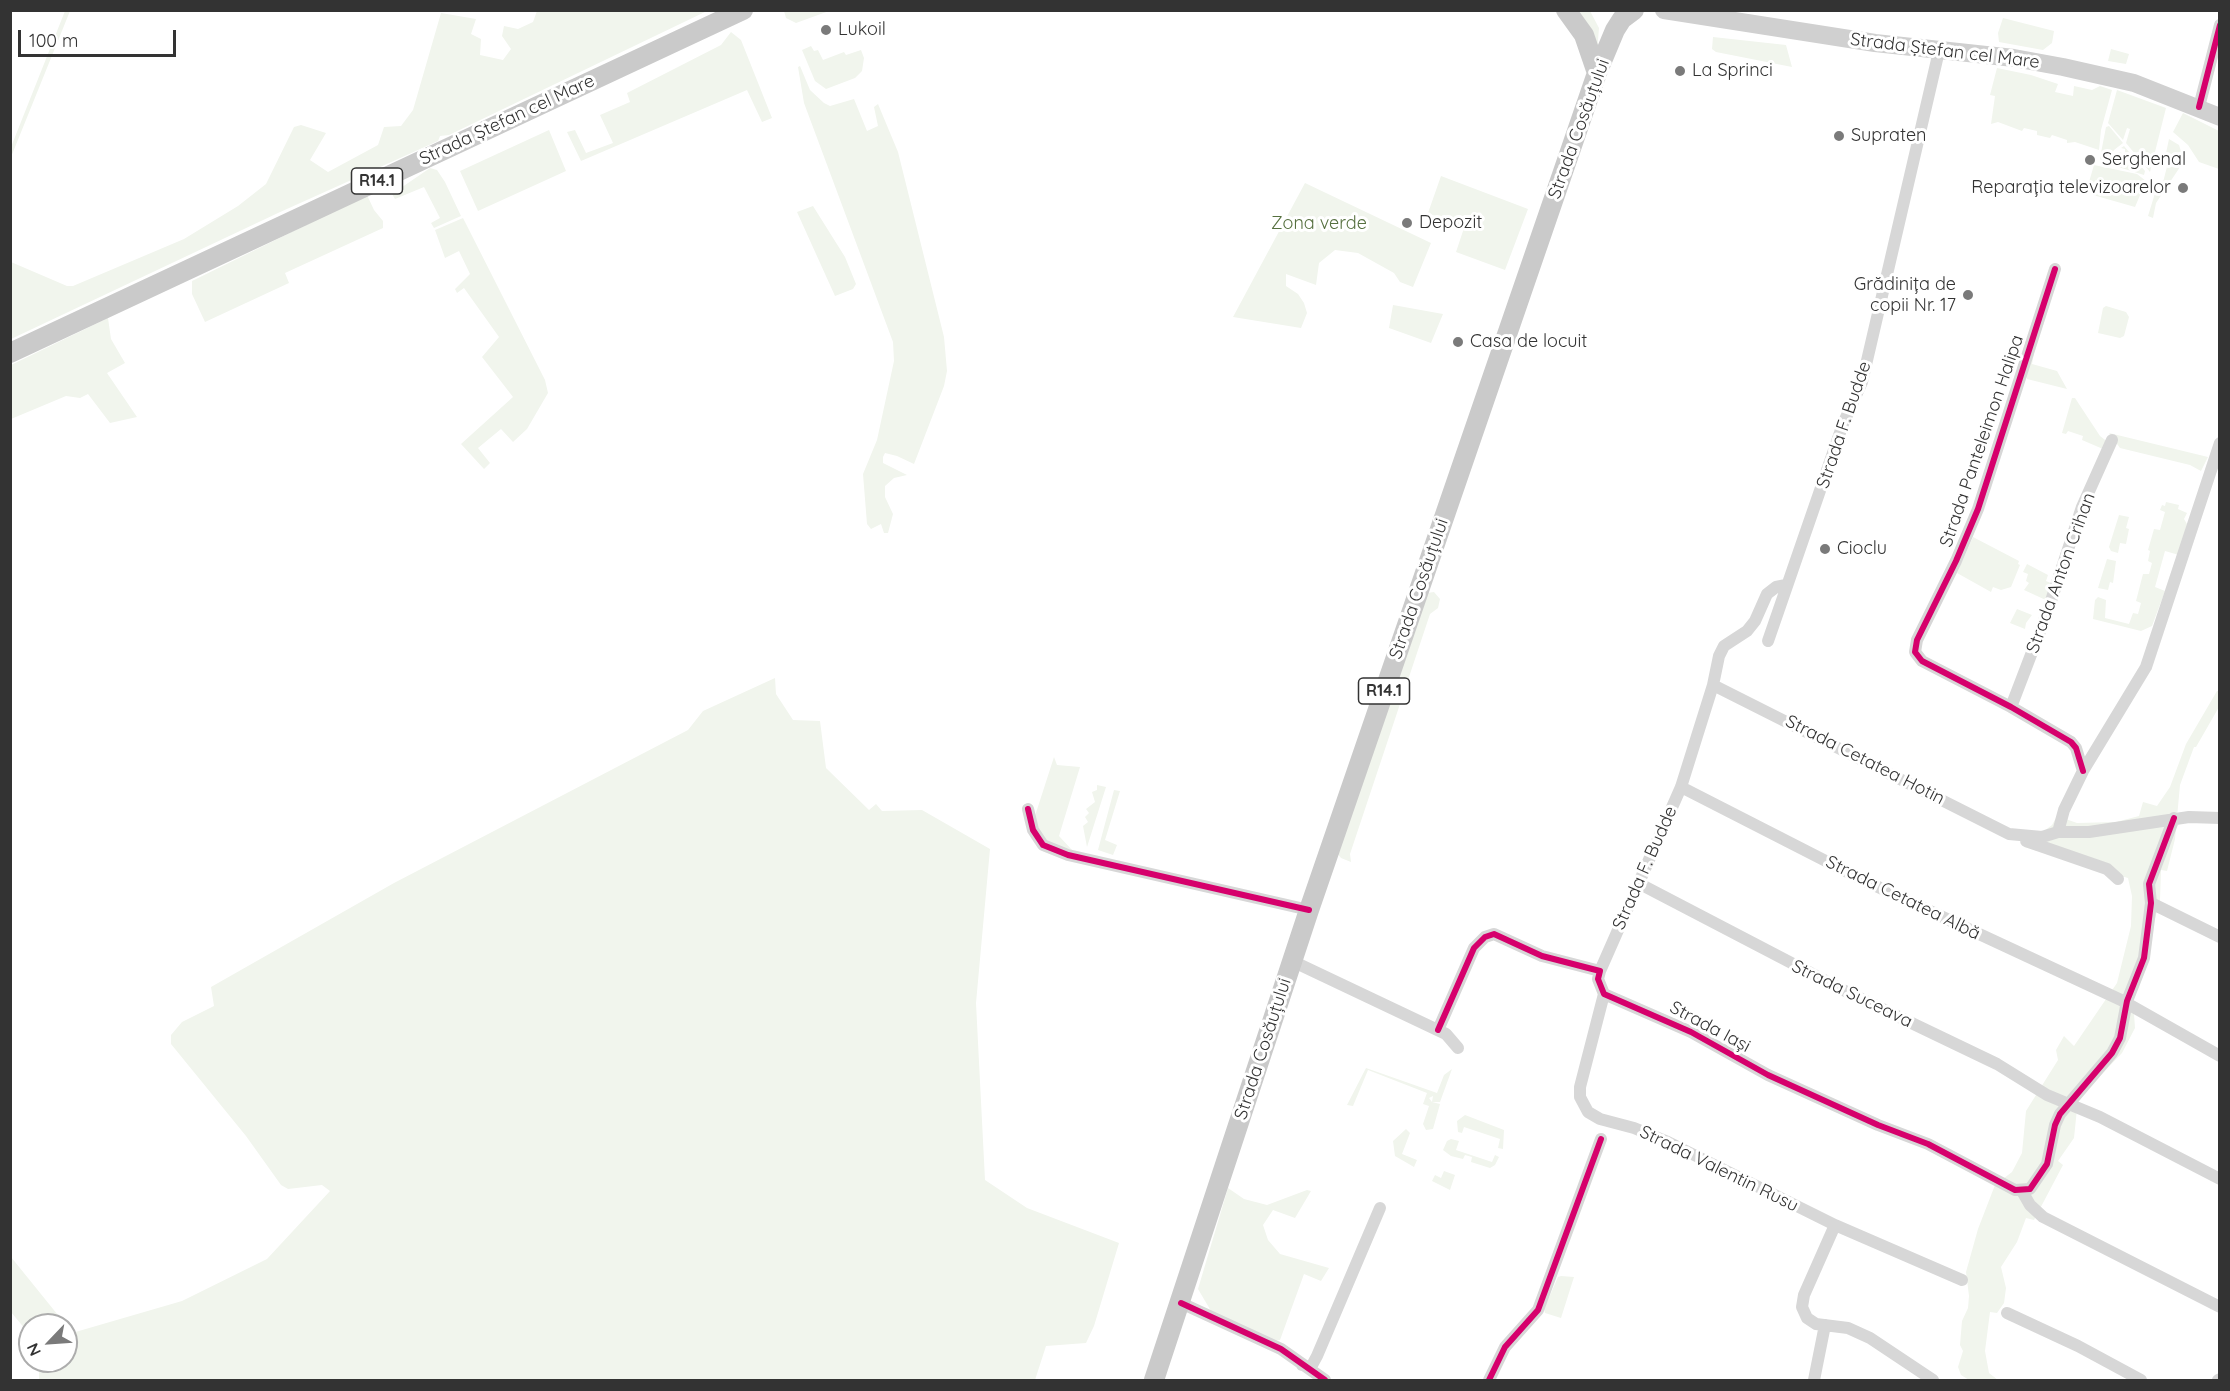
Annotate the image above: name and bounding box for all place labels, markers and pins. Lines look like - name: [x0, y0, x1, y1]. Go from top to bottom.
- place label: Lukoil: [838, 19, 886, 41]
- marker: Lukoil: [819, 23, 833, 37]
- place label: La Sprinci: [1692, 60, 1773, 82]
- marker: La Sprinci: [1673, 64, 1687, 78]
- place label: Supraten: [1851, 125, 1926, 147]
- marker: Supraten: [1832, 129, 1846, 143]
- place label: Serghenal: [2102, 149, 2186, 171]
- marker: Serghenal: [2083, 153, 2097, 167]
- place label: Reparația televizoarelor: [1971, 177, 2171, 199]
- marker: Reparația televizoarelor: [2176, 181, 2190, 195]
- place label: Depozit: [1419, 212, 1482, 234]
- marker: Depozit: [1400, 216, 1414, 230]
- place label: Grădinița de copii Nr. 17: [1854, 274, 1956, 316]
- marker: Grădinița de copii Nr. 17: [1961, 288, 1975, 302]
- place label: Casa de locuit: [1470, 331, 1587, 353]
- marker: Casa de locuit: [1451, 335, 1465, 349]
- place label: Cioclu: [1837, 538, 1887, 560]
- marker: Cioclu: [1818, 542, 1832, 556]

